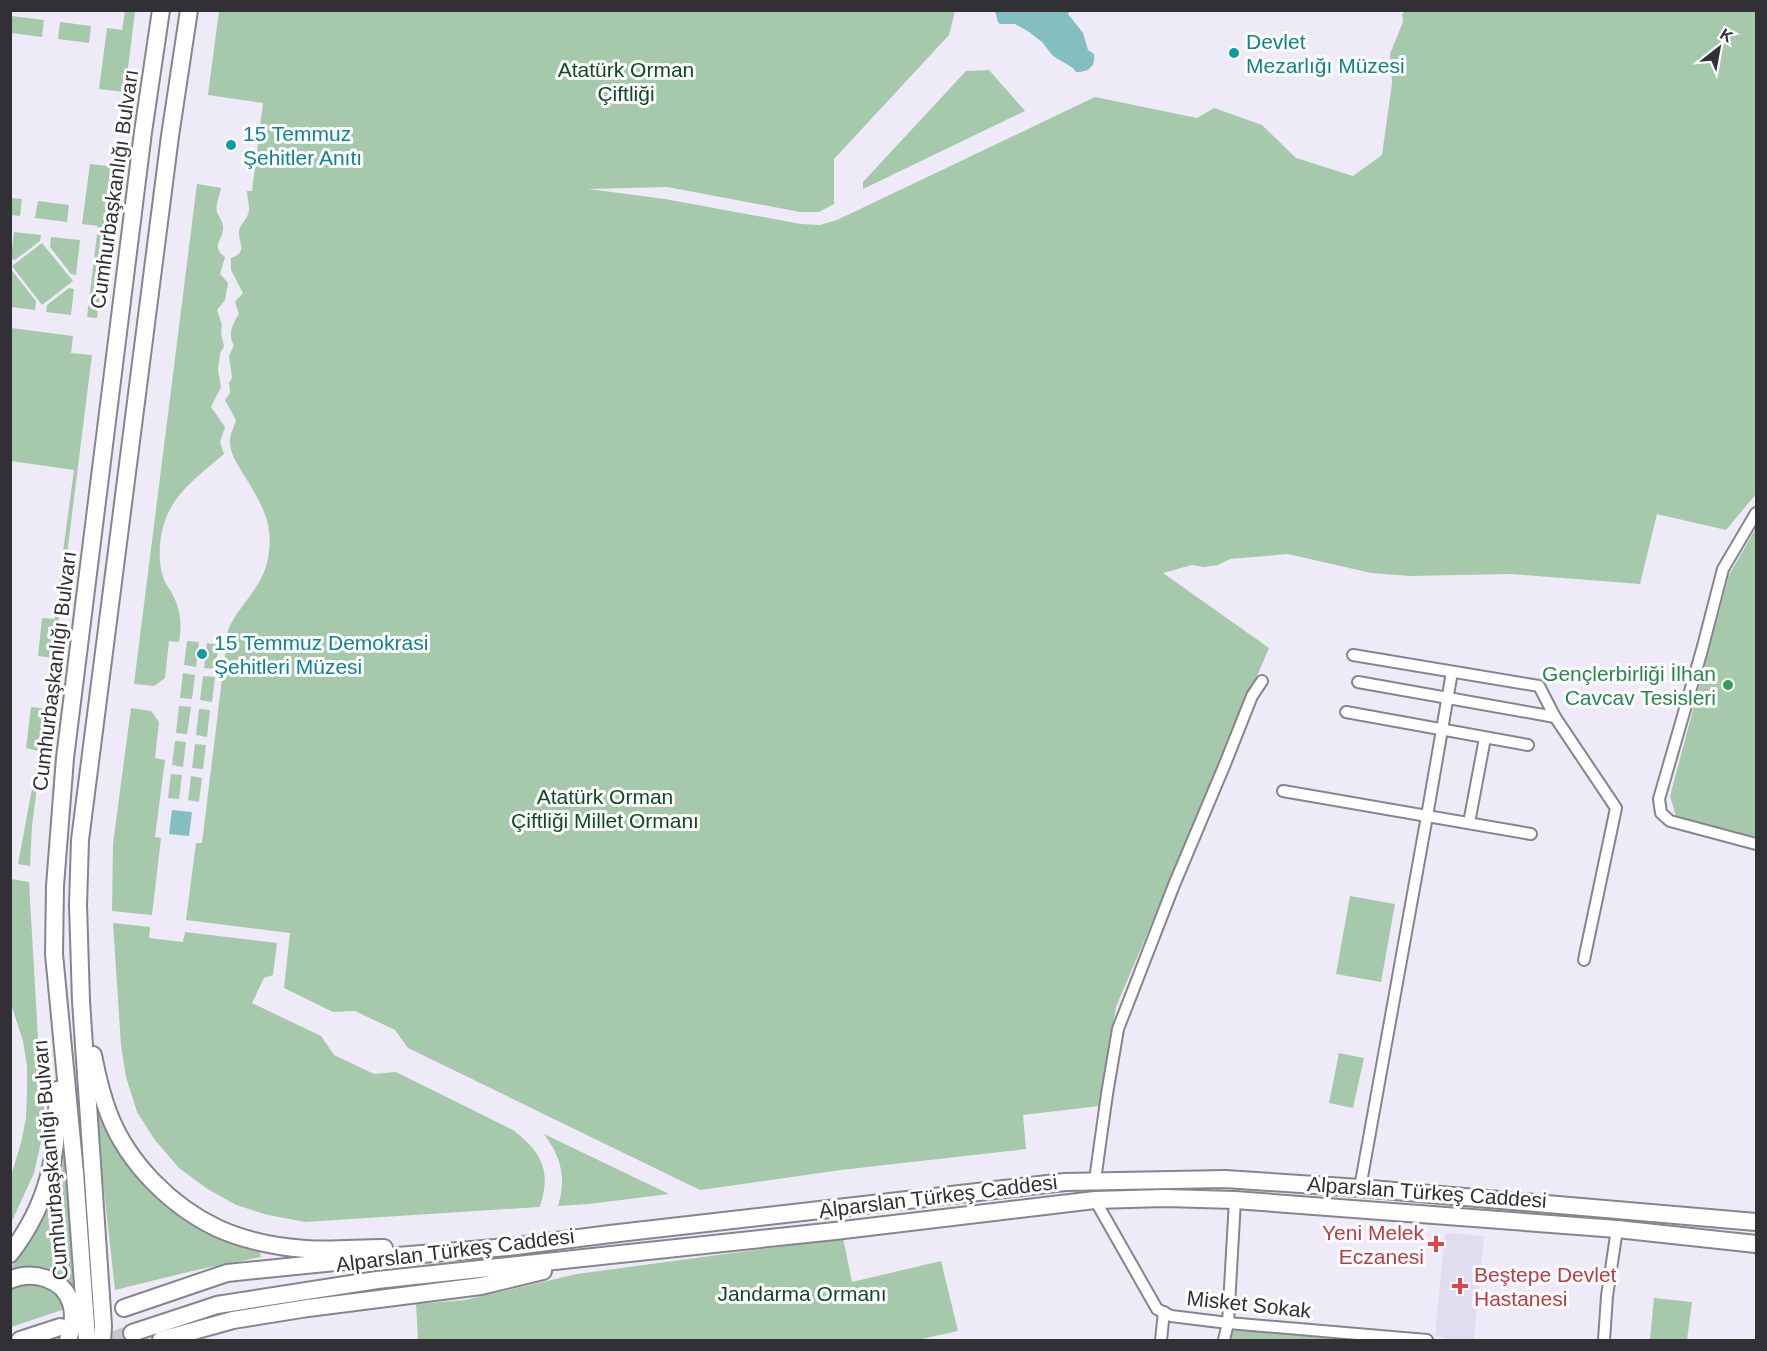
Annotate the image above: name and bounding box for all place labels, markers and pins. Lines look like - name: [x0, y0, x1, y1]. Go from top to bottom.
- place label: Devlet Mezarlığı Müzesi: [1246, 30, 1405, 77]
- marker: Devlet Mezarlığı Müzesi: [1227, 46, 1241, 60]
- place label: 15 Temmuz Şehitler Anıtı: [243, 122, 362, 169]
- marker: 15 Temmuz Şehitler Anıtı: [224, 138, 238, 152]
- place label: 15 Temmuz Demokrasi Şehitleri Müzesi: [214, 631, 428, 678]
- marker: 15 Temmuz Demokrasi Şehitleri Müzesi: [195, 647, 209, 661]
- place label: Gençlerbirliği İlhan Cavcav Tesisleri: [1542, 662, 1716, 709]
- marker: Gençlerbirliği İlhan Cavcav Tesisleri: [1721, 678, 1735, 692]
- place label: Yeni Melek Eczanesi: [1322, 1221, 1424, 1268]
- marker: Yeni Melek Eczanesi: [1429, 1237, 1443, 1251]
- place label: Beştepe Devlet Hastanesi: [1474, 1263, 1617, 1310]
- marker: Beştepe Devlet Hastanesi: [1451, 1277, 1469, 1295]

